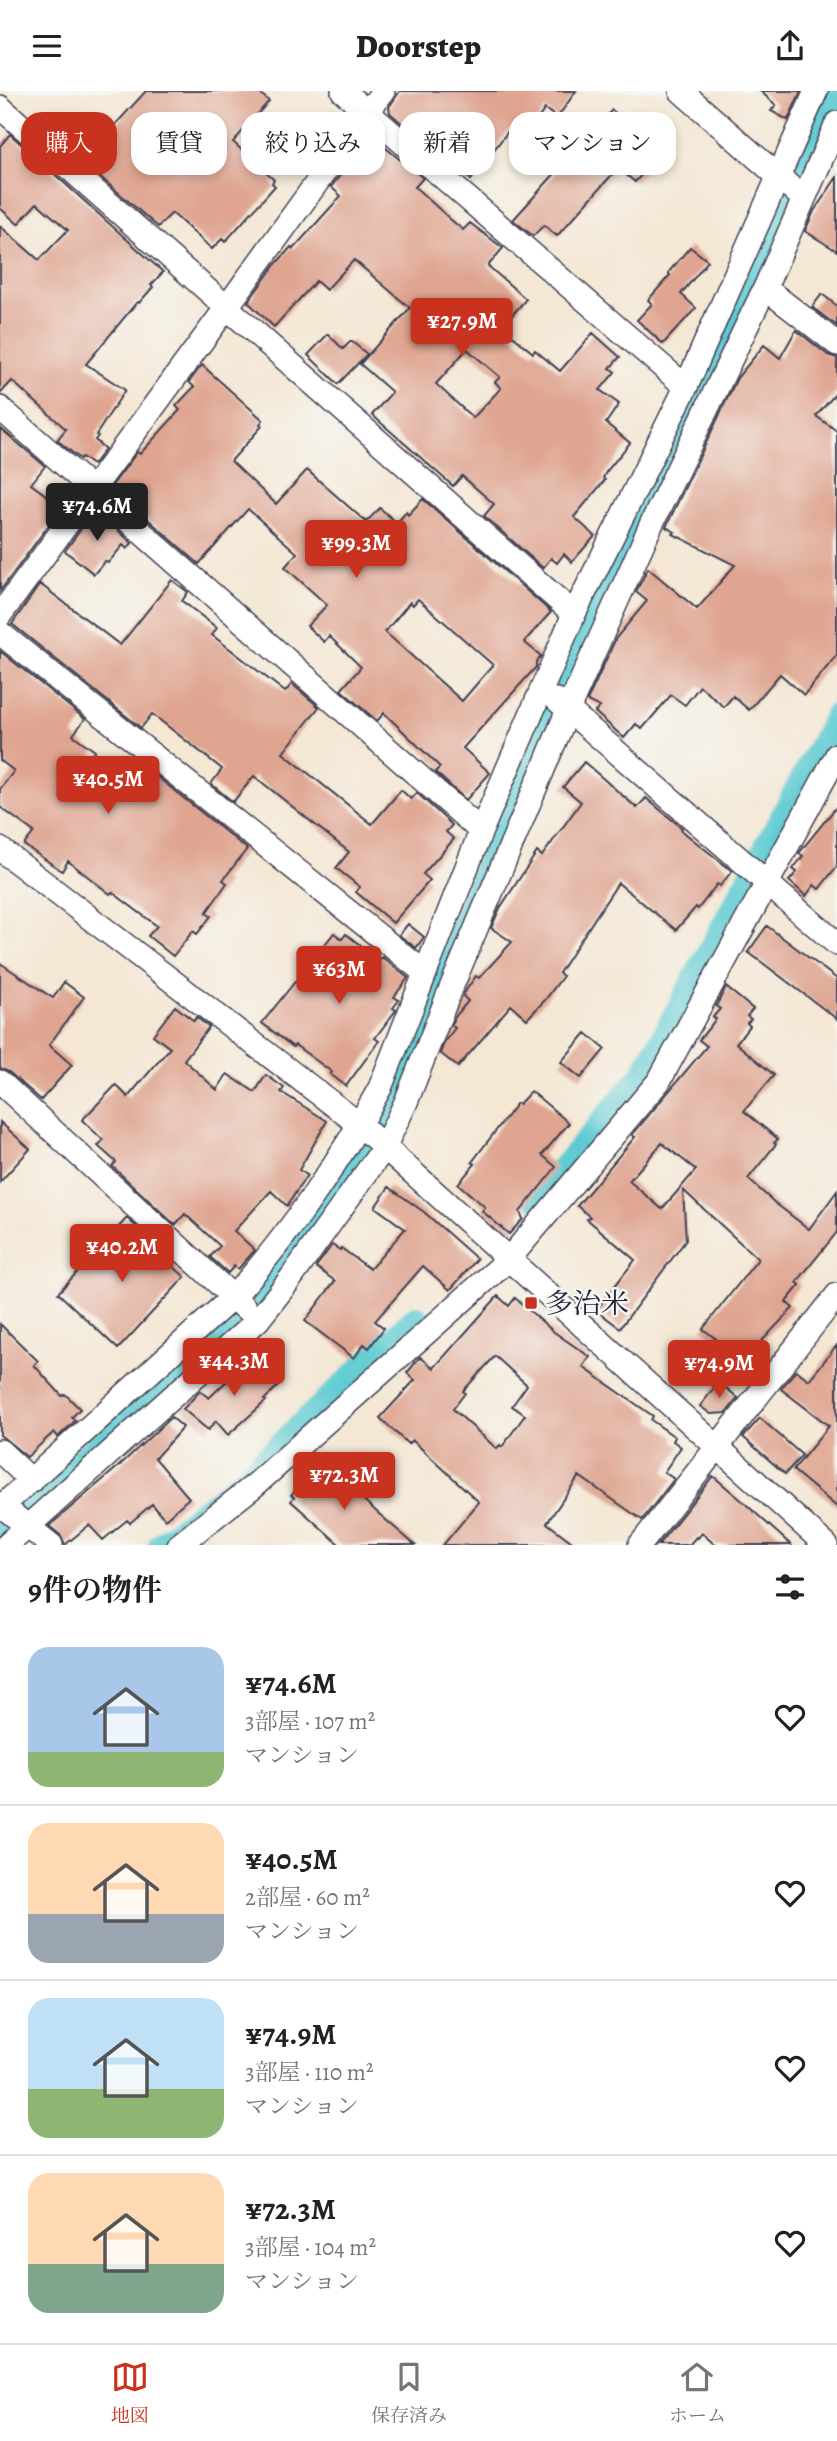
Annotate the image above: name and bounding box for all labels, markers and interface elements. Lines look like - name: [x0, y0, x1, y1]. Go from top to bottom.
- text: Doorstep: [356, 24, 481, 68]
- icon: menu: [28, 27, 66, 65]
- icon: share: [771, 27, 809, 65]
- chip: 購入: [21, 112, 117, 175]
- chip: 賃貸: [131, 112, 227, 175]
- chip: 絞り込み: [241, 112, 385, 175]
- chip: 新着: [399, 112, 495, 175]
- chip: マンション: [509, 112, 676, 175]
- pin: ¥27.9M: [405, 299, 519, 358]
- text: ¥27.9M: [427, 305, 497, 336]
- pin: ¥74.6M: [40, 483, 154, 543]
- text: ¥74.6M: [62, 490, 132, 521]
- pin: ¥99.3M: [299, 521, 413, 580]
- text: ¥99.3M: [321, 527, 391, 558]
- pin: ¥40.5M: [51, 757, 165, 816]
- text: ¥40.5M: [72, 763, 144, 794]
- pin: ¥63M: [298, 947, 380, 1006]
- text: ¥63M: [312, 953, 366, 984]
- pin: ¥40.2M: [65, 1225, 179, 1284]
- text: ¥40.2M: [86, 1231, 158, 1262]
- place label: 多治米: [545, 1285, 629, 1323]
- marker: 多治米: [523, 1295, 539, 1311]
- pin: ¥44.3M: [177, 1339, 291, 1398]
- pin: ¥74.9M: [662, 1341, 776, 1400]
- text: ¥44.3M: [199, 1345, 269, 1376]
- text: ¥74.9M: [684, 1347, 754, 1378]
- pin: ¥72.3M: [287, 1453, 401, 1512]
- text: ¥72.3M: [309, 1459, 379, 1490]
- icon: filters: [771, 1568, 809, 1606]
- text: 9件の物件: [28, 1570, 162, 1610]
- text: ¥74.6M: [245, 1663, 337, 1703]
- icon: home: [84, 1675, 168, 1759]
- icon: heart: [771, 1698, 809, 1736]
- text: 3部屋 · 107 m²: [245, 1706, 375, 1737]
- text: マンション: [245, 1740, 359, 1771]
- text: ¥40.5M: [245, 1839, 338, 1879]
- icon: home: [84, 1851, 168, 1935]
- icon: heart: [771, 1874, 809, 1912]
- text: 2部屋 · 60 m²: [245, 1882, 370, 1913]
- text: マンション: [245, 1916, 359, 1947]
- text: ¥74.9M: [245, 2014, 337, 2054]
- icon: home: [84, 2026, 168, 2110]
- icon: heart: [771, 2049, 809, 2087]
- text: 3部屋 · 110 m²: [245, 2057, 373, 2088]
- text: マンション: [245, 2091, 359, 2122]
- text: ¥72.3M: [245, 2189, 336, 2229]
- icon: home: [84, 2201, 168, 2285]
- icon: heart: [771, 2224, 809, 2262]
- text: 3部屋 · 104 m²: [245, 2232, 376, 2263]
- text: マンション: [245, 2266, 359, 2297]
- tab: 地図: [111, 2358, 149, 2429]
- tab: 保存済み: [371, 2358, 447, 2429]
- tab: ホーム: [669, 2358, 726, 2429]

